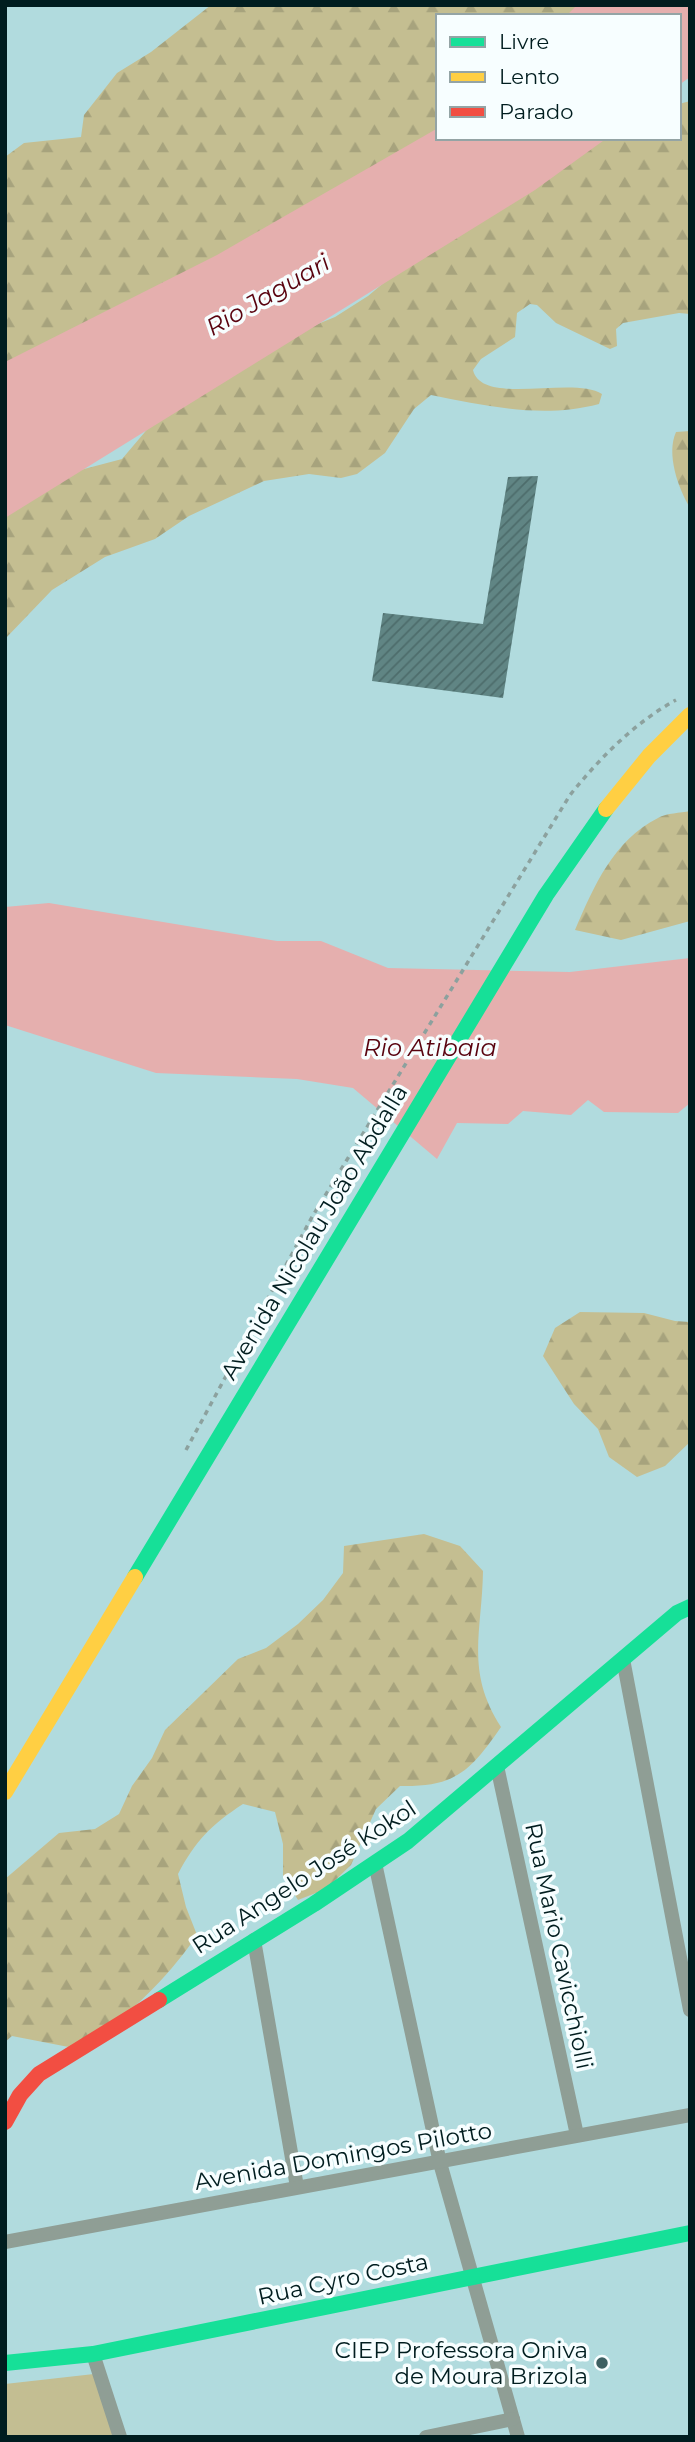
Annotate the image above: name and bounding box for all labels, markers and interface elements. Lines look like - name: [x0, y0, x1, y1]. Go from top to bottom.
- legend: [436, 14, 681, 140]
- text: Livre: [499, 29, 549, 54]
- text: Lento: [499, 64, 559, 89]
- text: Parado: [499, 99, 574, 124]
- water label: Rio Jaguari: [201, 247, 335, 342]
- water label: Rio Atibaia: [363, 1033, 497, 1062]
- street label: Avenida Nicolau João Abdalla: [215, 1079, 413, 1385]
- street label: Rua Angelo José Kokol: [187, 1794, 421, 1960]
- street label: Rua Mario Cavicchiolli: [519, 1820, 599, 2072]
- street label: Avenida Domingos Pilotto: [192, 2116, 494, 2196]
- street label: Rua Cyro Costa: [255, 2247, 431, 2311]
- place label: CIEP Professora Oniva de Moura Brizola: [335, 2336, 588, 2390]
- marker: CIEP Professora Oniva de Moura Brizola: [594, 2355, 610, 2371]

